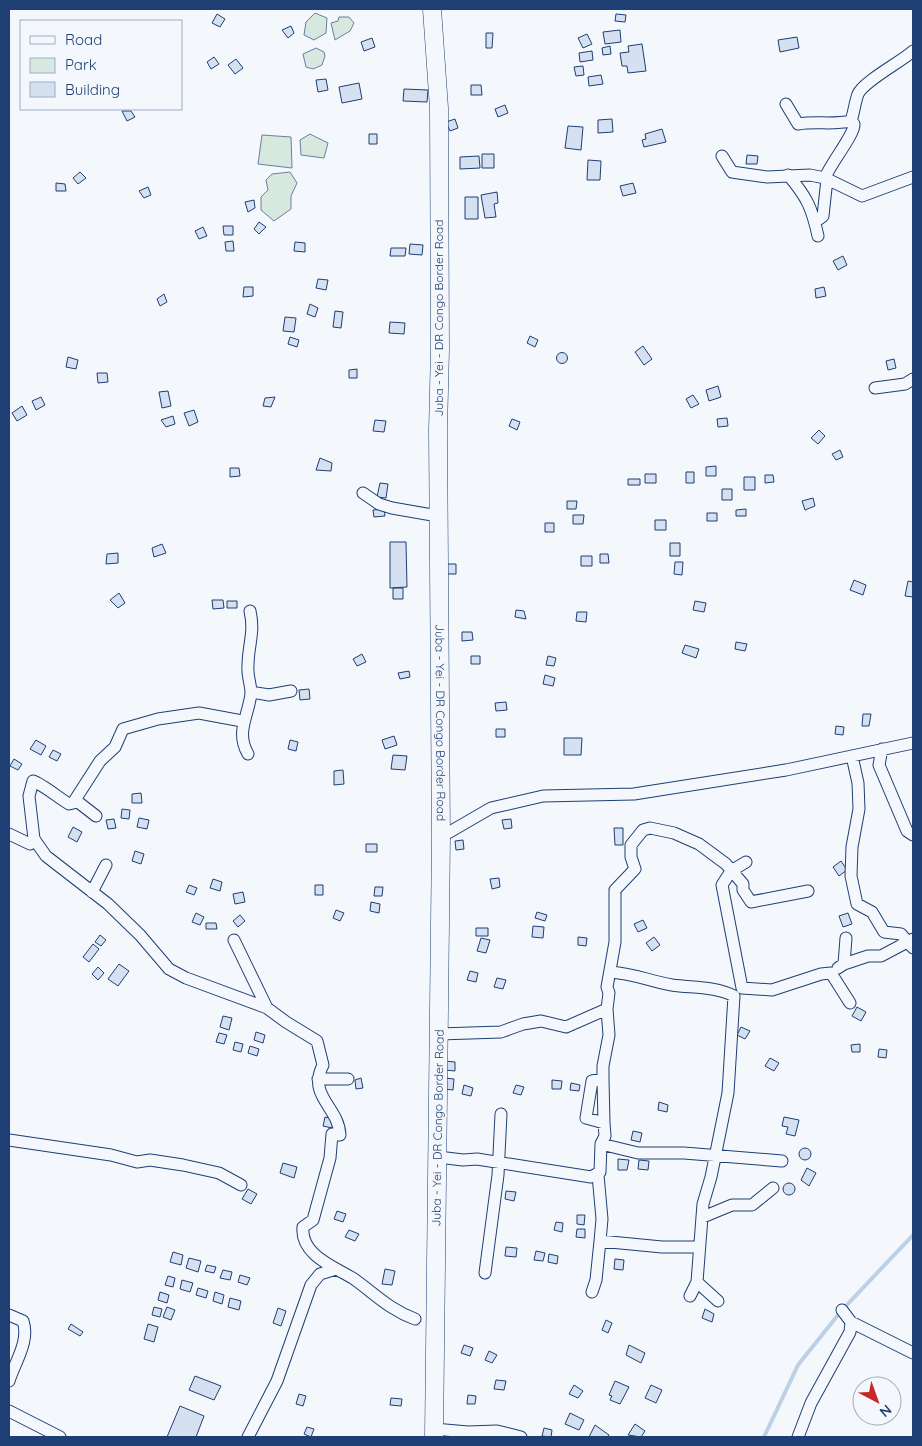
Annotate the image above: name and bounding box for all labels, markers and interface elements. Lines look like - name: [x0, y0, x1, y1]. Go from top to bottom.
- legend: [20, 20, 182, 110]
- text: Road: [65, 30, 102, 49]
- text: Park: [65, 55, 97, 74]
- text: Building: [65, 80, 120, 99]
- street label: Juba - Yei - DR Congo Border Road: [431, 219, 446, 417]
- street label: Juba - Yei - DR Congo Border Road: [432, 624, 449, 821]
- street label: Juba - Yei - DR Congo Border Road: [428, 1029, 447, 1227]
- north arrow: [852, 1376, 902, 1426]
- text: N: [876, 1401, 895, 1421]

